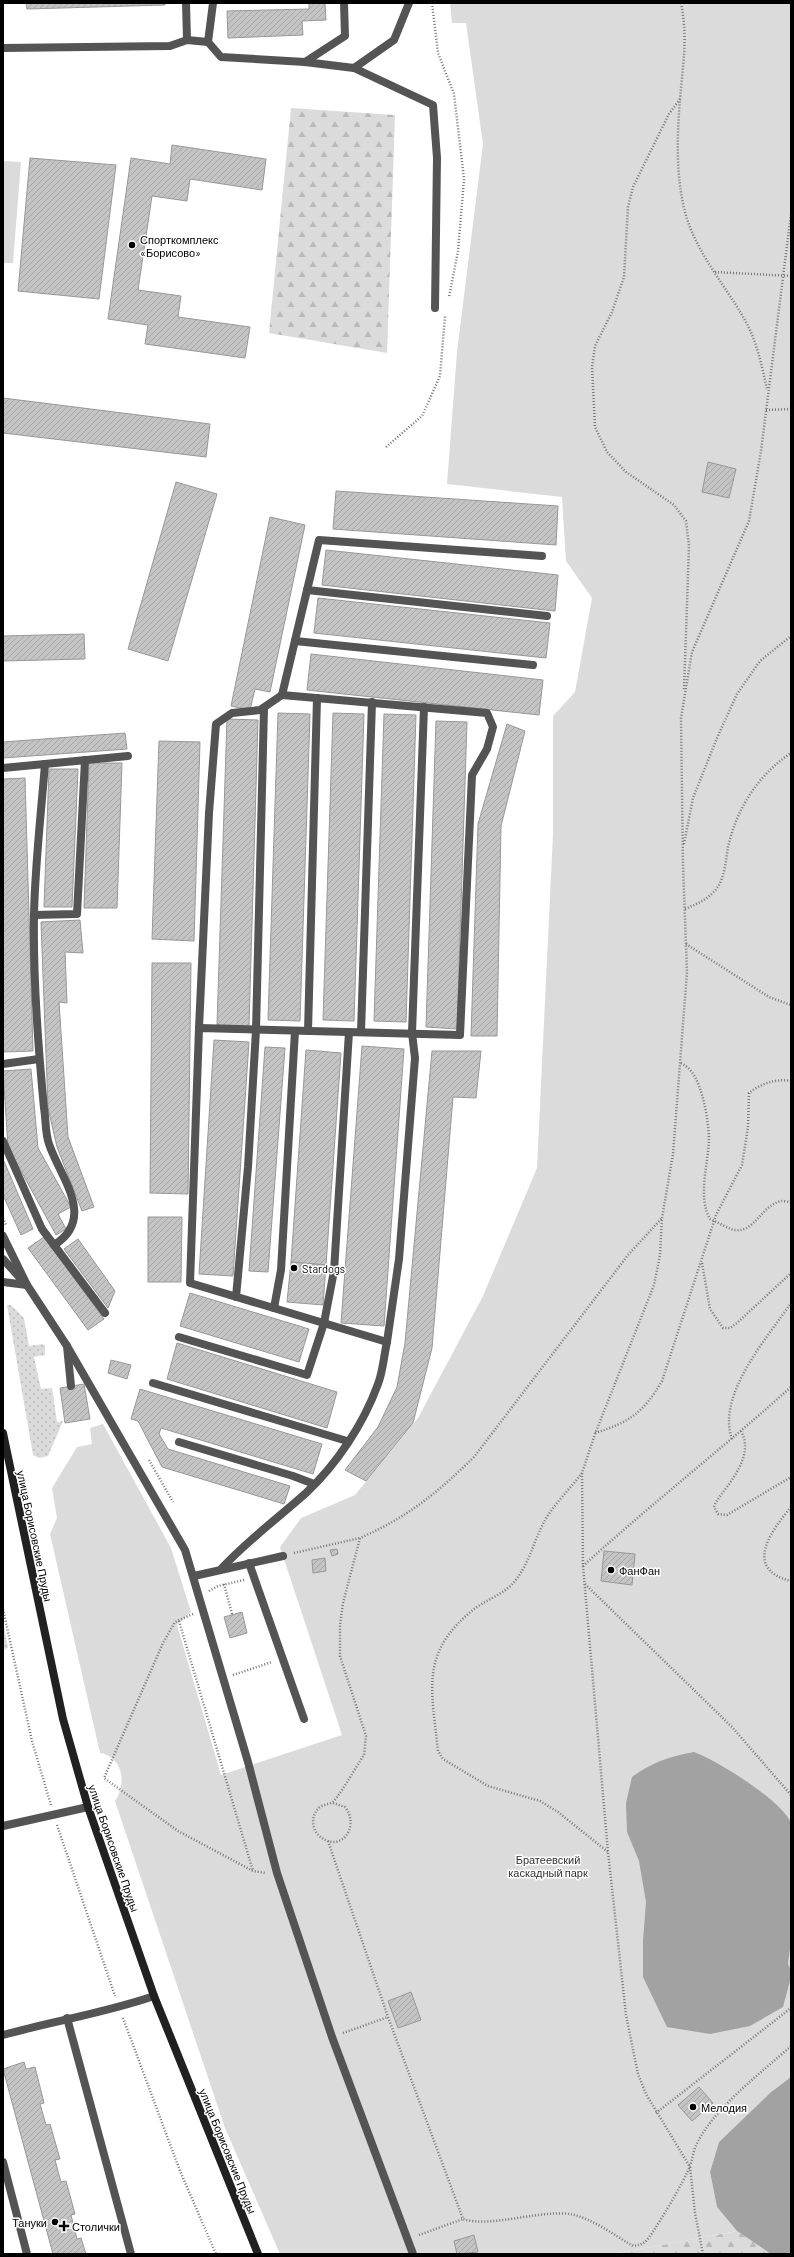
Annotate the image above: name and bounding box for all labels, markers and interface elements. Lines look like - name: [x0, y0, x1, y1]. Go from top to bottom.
- place label: Спорткомплекс «Борисово»: [140, 233, 219, 259]
- marker: Спорткомплекс «Борисово»: [127, 240, 137, 250]
- place label: Stardogs: [302, 1262, 345, 1275]
- marker: Stardogs: [289, 1263, 299, 1273]
- street label: улица Борисовские Пруды: [15, 1469, 55, 1603]
- place label: ФанФан: [619, 1564, 660, 1577]
- marker: ФанФан: [606, 1565, 616, 1575]
- street label: улица Борисовские Пруды: [86, 1783, 142, 1913]
- park label: Братеевский каскадный парк: [508, 1853, 588, 1879]
- street label: улица Борисовские Пруды: [197, 2087, 259, 2215]
- place label: Мелодия: [701, 2101, 747, 2114]
- marker: Мелодия: [688, 2102, 698, 2112]
- place label: Тануки: [12, 2216, 47, 2229]
- marker: Тануки: [50, 2217, 60, 2227]
- place label: Столички: [72, 2220, 120, 2233]
- marker: Столички: [59, 2221, 69, 2231]

